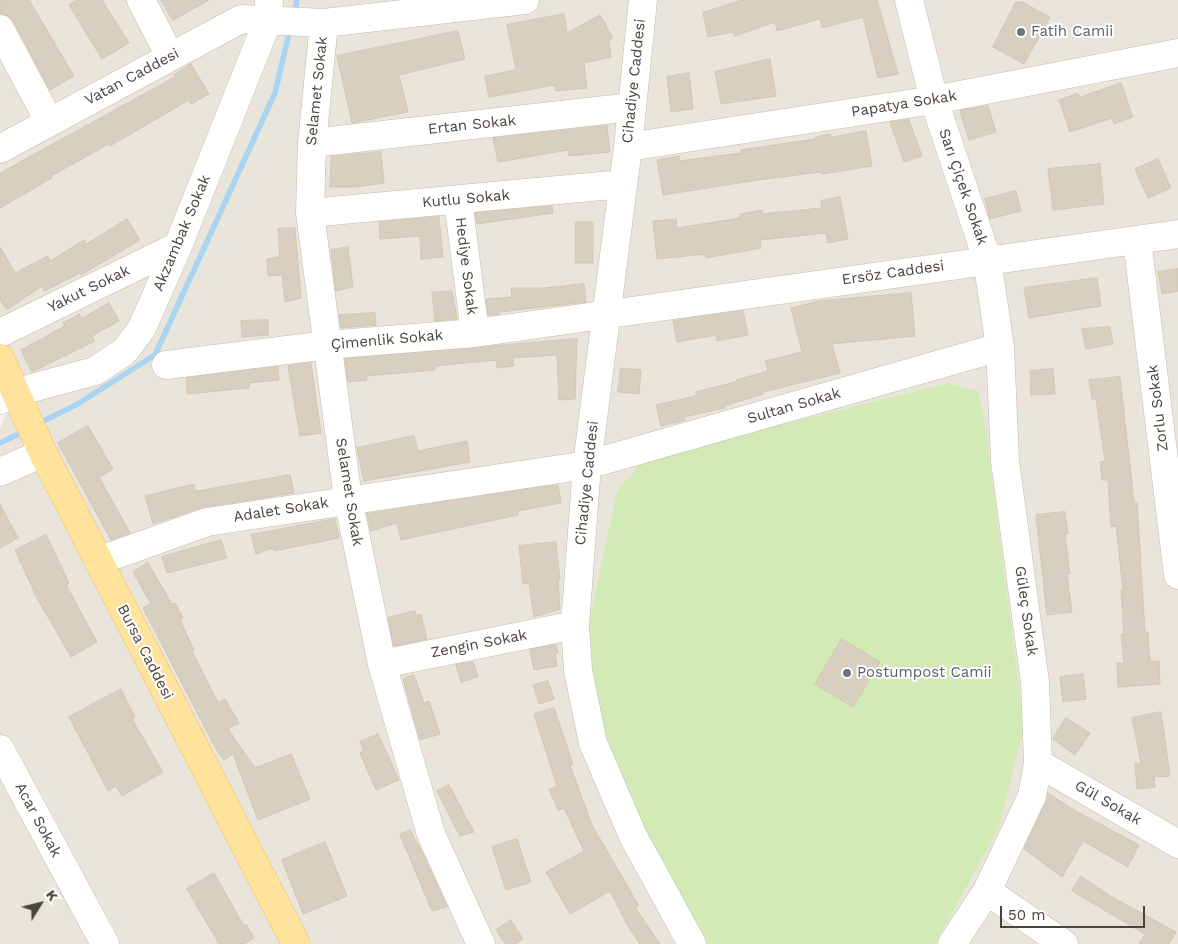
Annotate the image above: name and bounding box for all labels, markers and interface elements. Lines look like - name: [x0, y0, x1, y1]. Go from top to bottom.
- street label: Cihadiye Caddesi: [619, 18, 649, 144]
- place label: Fatih Camii: [1031, 23, 1113, 41]
- marker: Fatih Camii: [1015, 26, 1027, 38]
- street label: Selamet Sokak: [302, 36, 332, 146]
- street label: Vatan Caddesi: [82, 45, 182, 109]
- street label: Papatya Sokak: [850, 87, 958, 121]
- street label: Ertan Sokak: [427, 111, 517, 139]
- street label: Sarı Çiçek Sokak: [935, 126, 991, 248]
- street label: Akzambak Sokak: [149, 172, 215, 294]
- street label: Kutlu Sokak: [421, 186, 511, 212]
- street label: Hediye Sokak: [451, 216, 481, 316]
- street label: Ersöz Caddesi: [841, 257, 945, 289]
- street label: Yakut Sokak: [45, 261, 133, 317]
- street label: Çimenlik Sokak: [330, 326, 444, 354]
- street label: Zorlu Sokak: [1144, 364, 1172, 452]
- street label: Sultan Sokak: [745, 384, 843, 428]
- street label: Cihadiye Caddesi: [572, 420, 602, 546]
- street label: Selamet Sokak: [332, 437, 366, 547]
- street label: Adalet Sokak: [232, 494, 330, 526]
- street label: Güleç Sokak: [1011, 565, 1041, 657]
- street label: Bursa Caddesi: [113, 601, 177, 703]
- street label: Zengin Sokak: [429, 626, 529, 662]
- place label: Postumpost Camii: [857, 664, 992, 682]
- marker: Postumpost Camii: [841, 667, 853, 679]
- street label: Gül Sokak: [1072, 777, 1144, 829]
- street label: Acar Sokak: [11, 780, 65, 860]
- north arrow: [15, 879, 65, 929]
- text: K: [43, 887, 61, 904]
- scale bar: [1003, 896, 1148, 928]
- text: 50 m: [1008, 906, 1045, 924]

